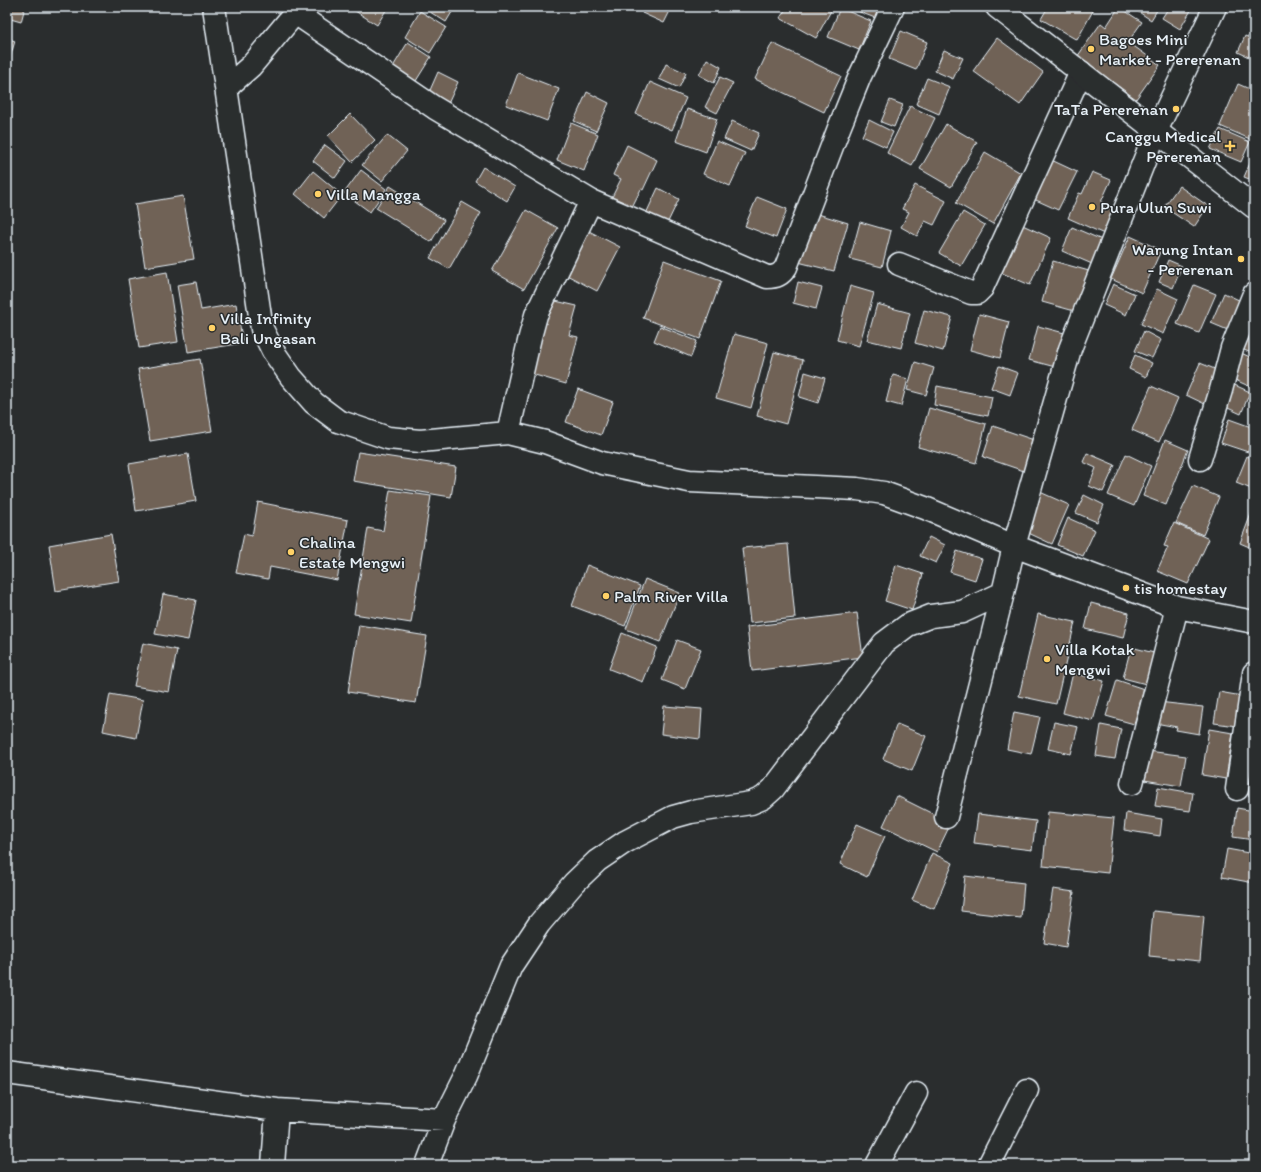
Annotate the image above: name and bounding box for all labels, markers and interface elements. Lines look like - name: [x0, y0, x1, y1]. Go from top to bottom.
- place label: Bagoes Mini Market - Pererenan: [1099, 29, 1241, 69]
- marker: Bagoes Mini Market - Pererenan: [1086, 44, 1096, 54]
- place label: TaTa Pererenan: [1054, 99, 1168, 119]
- marker: TaTa Pererenan: [1171, 104, 1181, 114]
- place label: Canggu Medical Pererenan: [1105, 126, 1221, 166]
- marker: Canggu Medical Pererenan: [1224, 140, 1236, 152]
- place label: Villa Mangga: [326, 184, 421, 204]
- marker: Villa Mangga: [313, 189, 323, 199]
- place label: Pura Ulun Suwi: [1100, 197, 1212, 217]
- marker: Pura Ulun Suwi: [1087, 202, 1097, 212]
- place label: Warung Intan - Pererenan: [1132, 239, 1233, 279]
- marker: Warung Intan - Pererenan: [1236, 254, 1246, 264]
- place label: Villa Infinity Bali Ungasan: [220, 308, 316, 348]
- marker: Villa Infinity Bali Ungasan: [207, 323, 217, 333]
- place label: Chalina Estate Mengwi: [299, 532, 405, 572]
- marker: Chalina Estate Mengwi: [286, 547, 296, 557]
- place label: tis homestay: [1134, 578, 1227, 598]
- marker: tis homestay: [1121, 583, 1131, 593]
- place label: Palm River Villa: [614, 586, 728, 606]
- marker: Palm River Villa: [601, 591, 611, 601]
- place label: Villa Kotak Mengwi: [1055, 639, 1135, 679]
- marker: Villa Kotak Mengwi: [1042, 654, 1052, 664]

